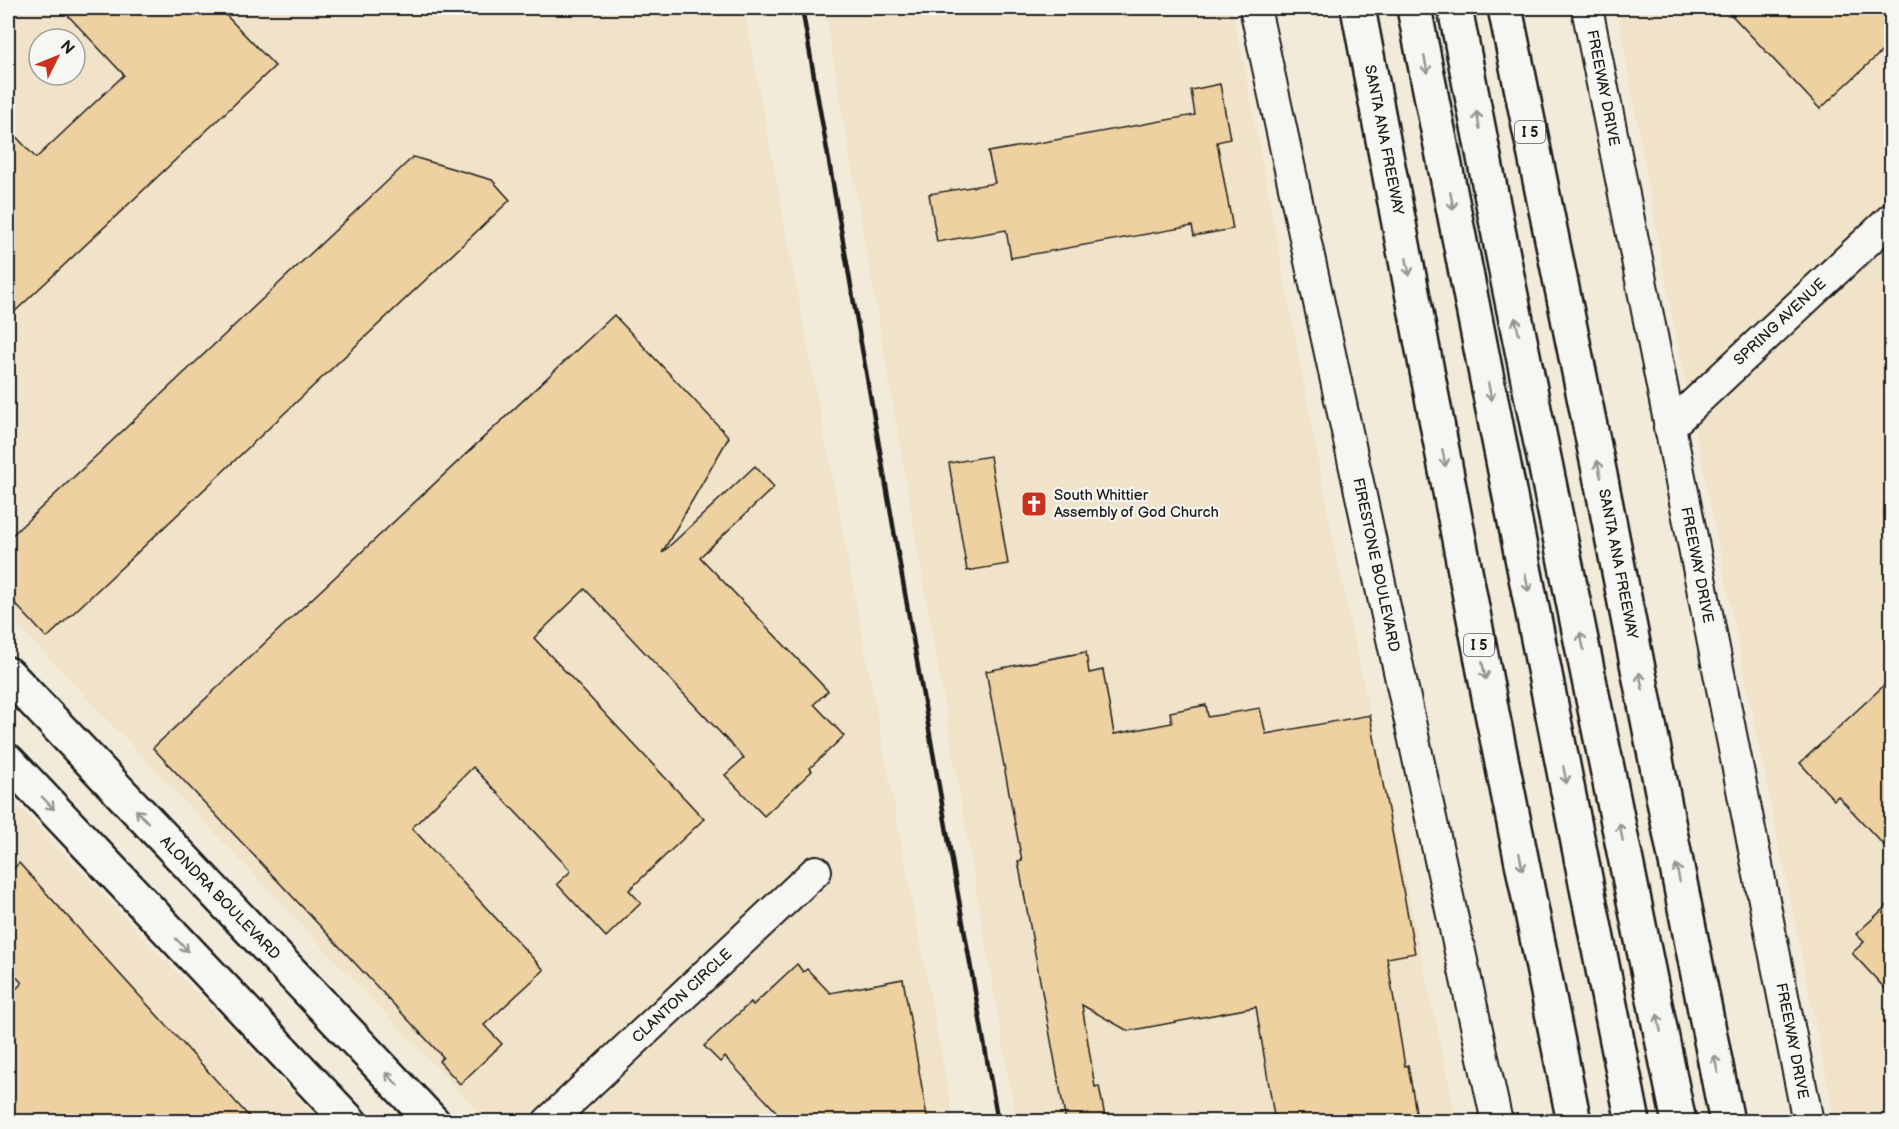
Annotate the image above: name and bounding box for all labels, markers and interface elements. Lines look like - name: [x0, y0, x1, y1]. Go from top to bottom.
- north arrow: [27, 27, 87, 87]
- street label: FREEWAY DRIVE: [1582, 28, 1624, 148]
- text: N: [56, 37, 78, 59]
- one-way arrow: [1421, 55, 1432, 74]
- street label: SANTA ANA FREEWAY: [1360, 63, 1408, 217]
- one-way arrow: [1471, 111, 1483, 130]
- road number: I 5: [1515, 121, 1545, 143]
- one-way arrow: [1447, 191, 1459, 210]
- one-way arrow: [1403, 256, 1414, 276]
- street label: SPRING AVENUE: [1730, 274, 1830, 370]
- one-way arrow: [1511, 317, 1522, 337]
- one-way arrow: [1485, 382, 1496, 401]
- one-way arrow: [1439, 448, 1450, 468]
- one-way arrow: [1593, 460, 1604, 480]
- street label: FIRESTONE BOULEVARD: [1348, 476, 1404, 654]
- place label: South Whittier Assembly of God Church: [1054, 486, 1219, 522]
- street label: SANTA ANA FREEWAY: [1594, 487, 1642, 641]
- church icon: South Whittier Assembly of God Church: [1019, 489, 1049, 519]
- street label: FREEWAY DRIVE: [1676, 505, 1718, 625]
- one-way arrow: [1522, 573, 1533, 593]
- one-way arrow: [1576, 631, 1587, 651]
- road number: I 5: [1464, 634, 1494, 656]
- one-way arrow: [1479, 660, 1490, 680]
- one-way arrow: [1635, 672, 1646, 692]
- one-way arrow: [1560, 765, 1571, 784]
- one-way arrow: [41, 796, 55, 811]
- one-way arrow: [135, 808, 150, 823]
- one-way arrow: [1615, 823, 1626, 842]
- street label: ALONDRA BOULEVARD: [156, 832, 284, 964]
- one-way arrow: [1516, 852, 1527, 871]
- one-way arrow: [1672, 863, 1683, 883]
- one-way arrow: [175, 937, 189, 952]
- street label: CLANTON CIRCLE: [628, 945, 736, 1047]
- street label: FREEWAY DRIVE: [1771, 981, 1813, 1101]
- one-way arrow: [1653, 1014, 1664, 1033]
- one-way arrow: [1710, 1055, 1721, 1074]
- one-way arrow: [386, 1072, 400, 1087]

